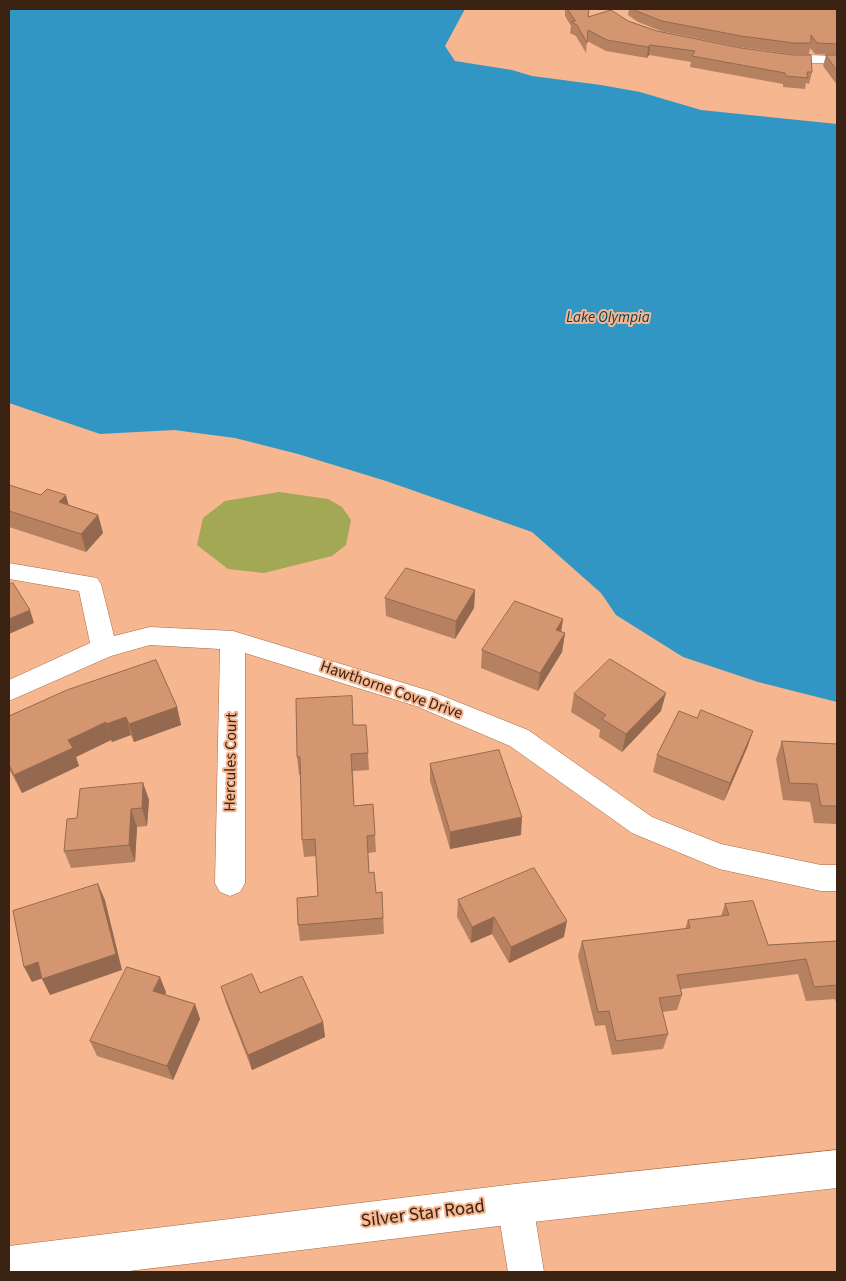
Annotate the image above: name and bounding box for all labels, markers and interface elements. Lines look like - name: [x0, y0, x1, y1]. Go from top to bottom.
- water label: Lake Olympia: [566, 310, 650, 328]
- street label: Hawthorne Cove Drive: [317, 658, 465, 724]
- street label: Hercules Court: [222, 712, 242, 812]
- street label: Silver Star Road: [360, 1196, 486, 1234]

